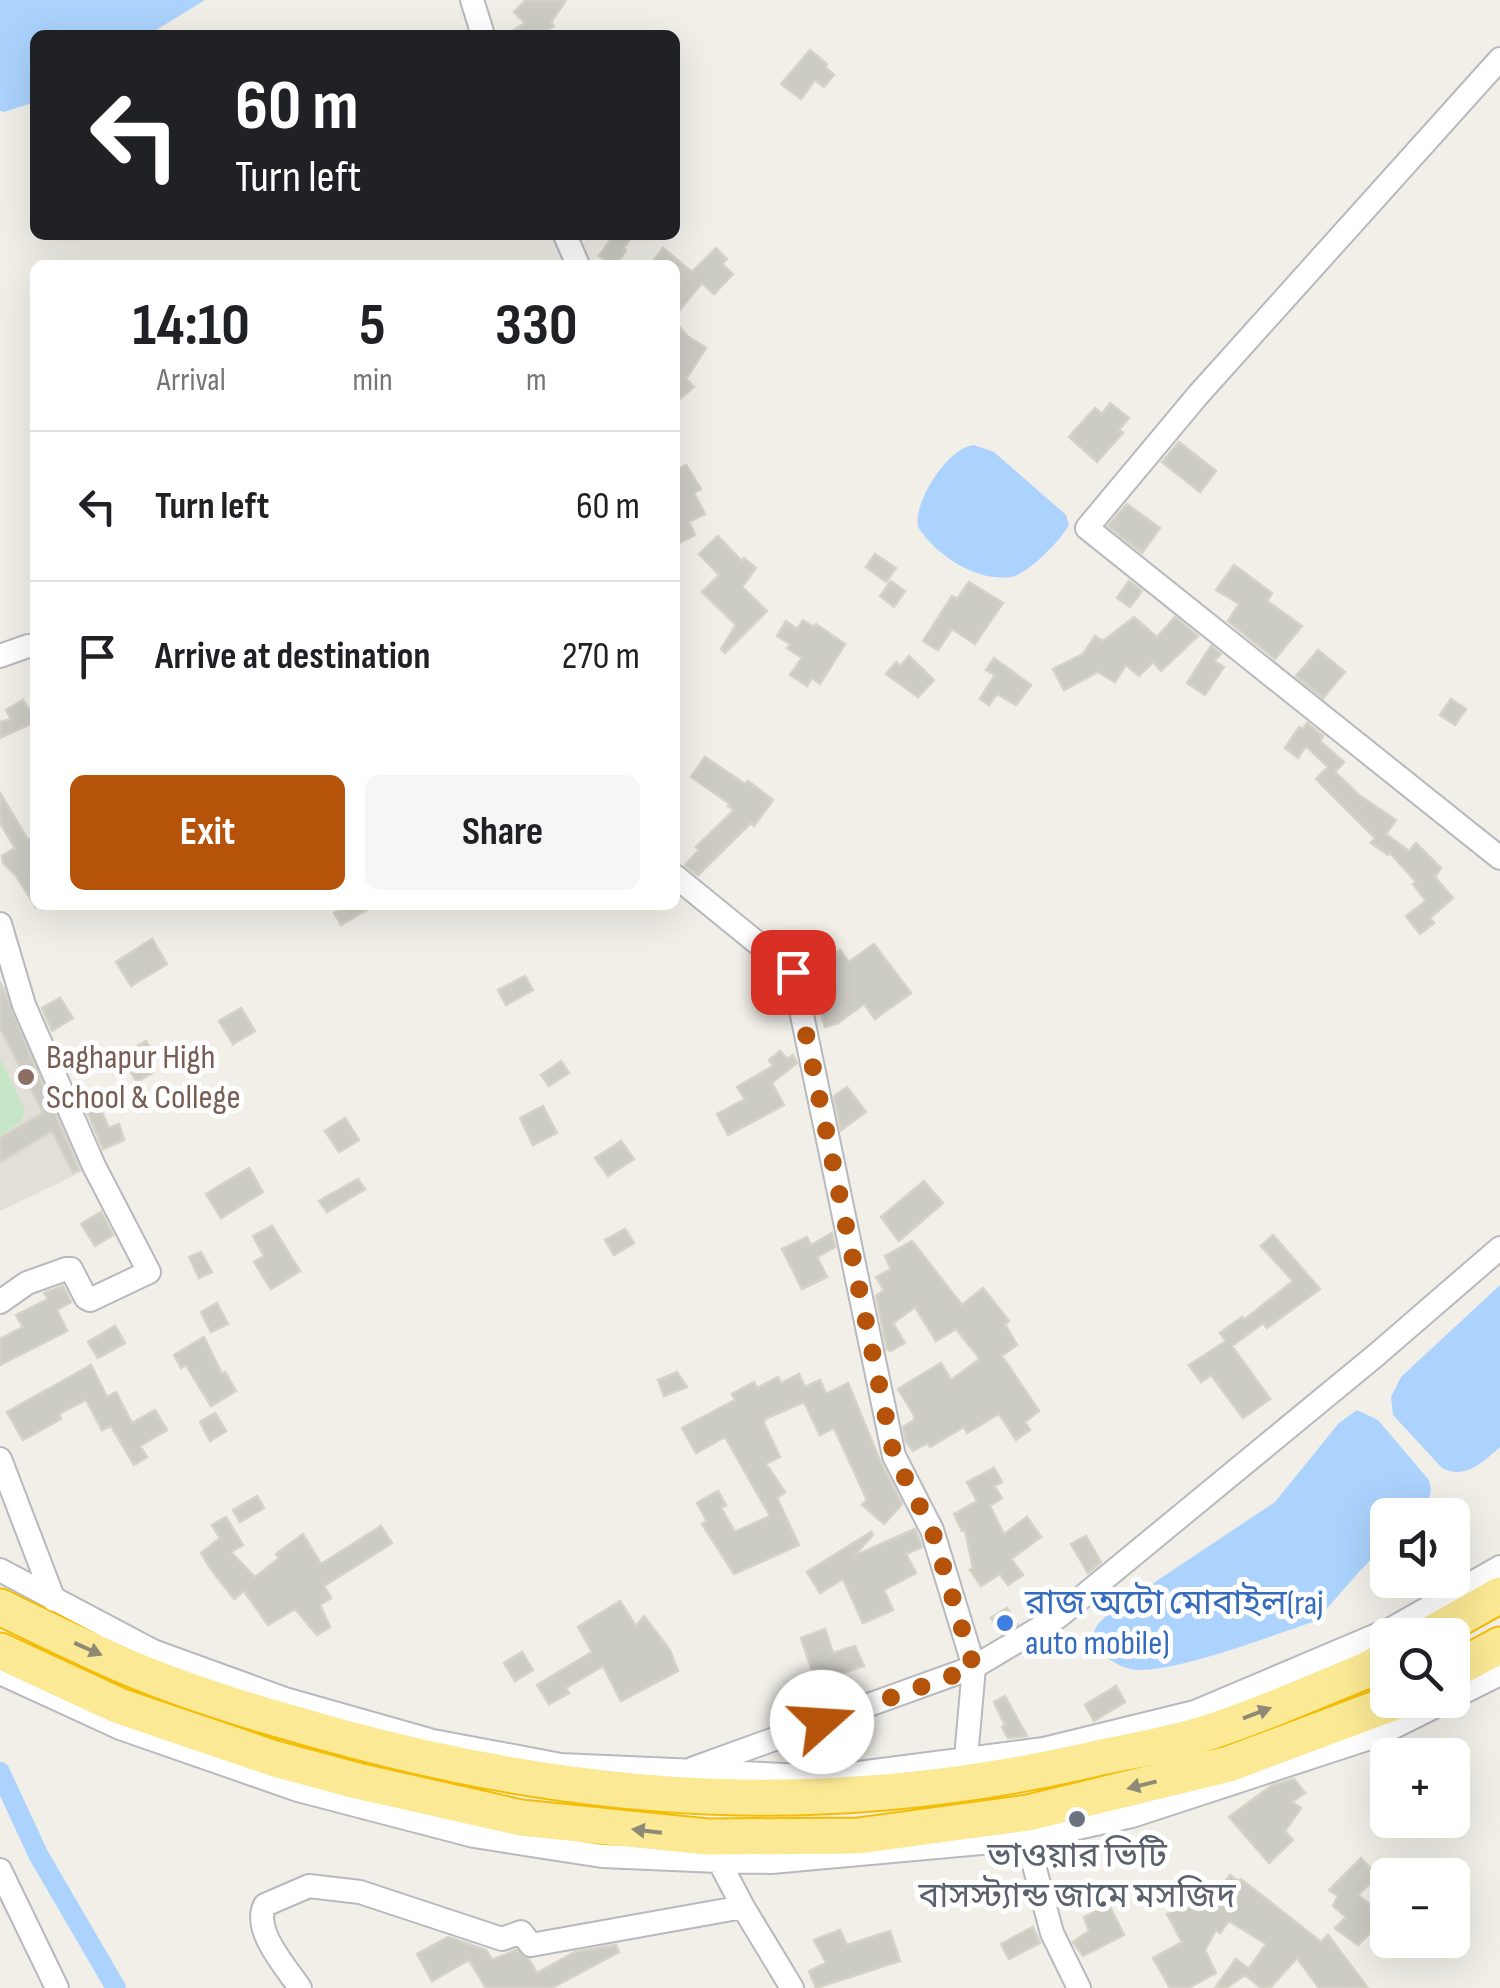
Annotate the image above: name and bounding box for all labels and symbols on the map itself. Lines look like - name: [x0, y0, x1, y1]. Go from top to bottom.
- pin: [751, 930, 836, 1015]
- place label: Baghapur High School & College: [46, 1036, 241, 1119]
- marker: Baghapur High School & College: [15, 1066, 37, 1088]
- place label: রাজ অটো মোবাইল(raj auto mobile): [1024, 1582, 1323, 1665]
- marker: রাজ অটো মোবাইল(raj auto mobile): [994, 1612, 1016, 1634]
- one-way arrow: [73, 1641, 103, 1657]
- position arrow: [770, 1670, 874, 1774]
- one-way arrow: [1242, 1705, 1272, 1720]
- one-way arrow: [1126, 1778, 1157, 1793]
- marker: ভাওয়ার ভিটি বাসস্ট্যান্ড জামে মসজিদ: [1066, 1808, 1088, 1830]
- one-way arrow: [630, 1823, 662, 1839]
- place label: ভাওয়ার ভিটি বাসস্ট্যান্ড জামে মসজিদ: [917, 1835, 1236, 1918]

